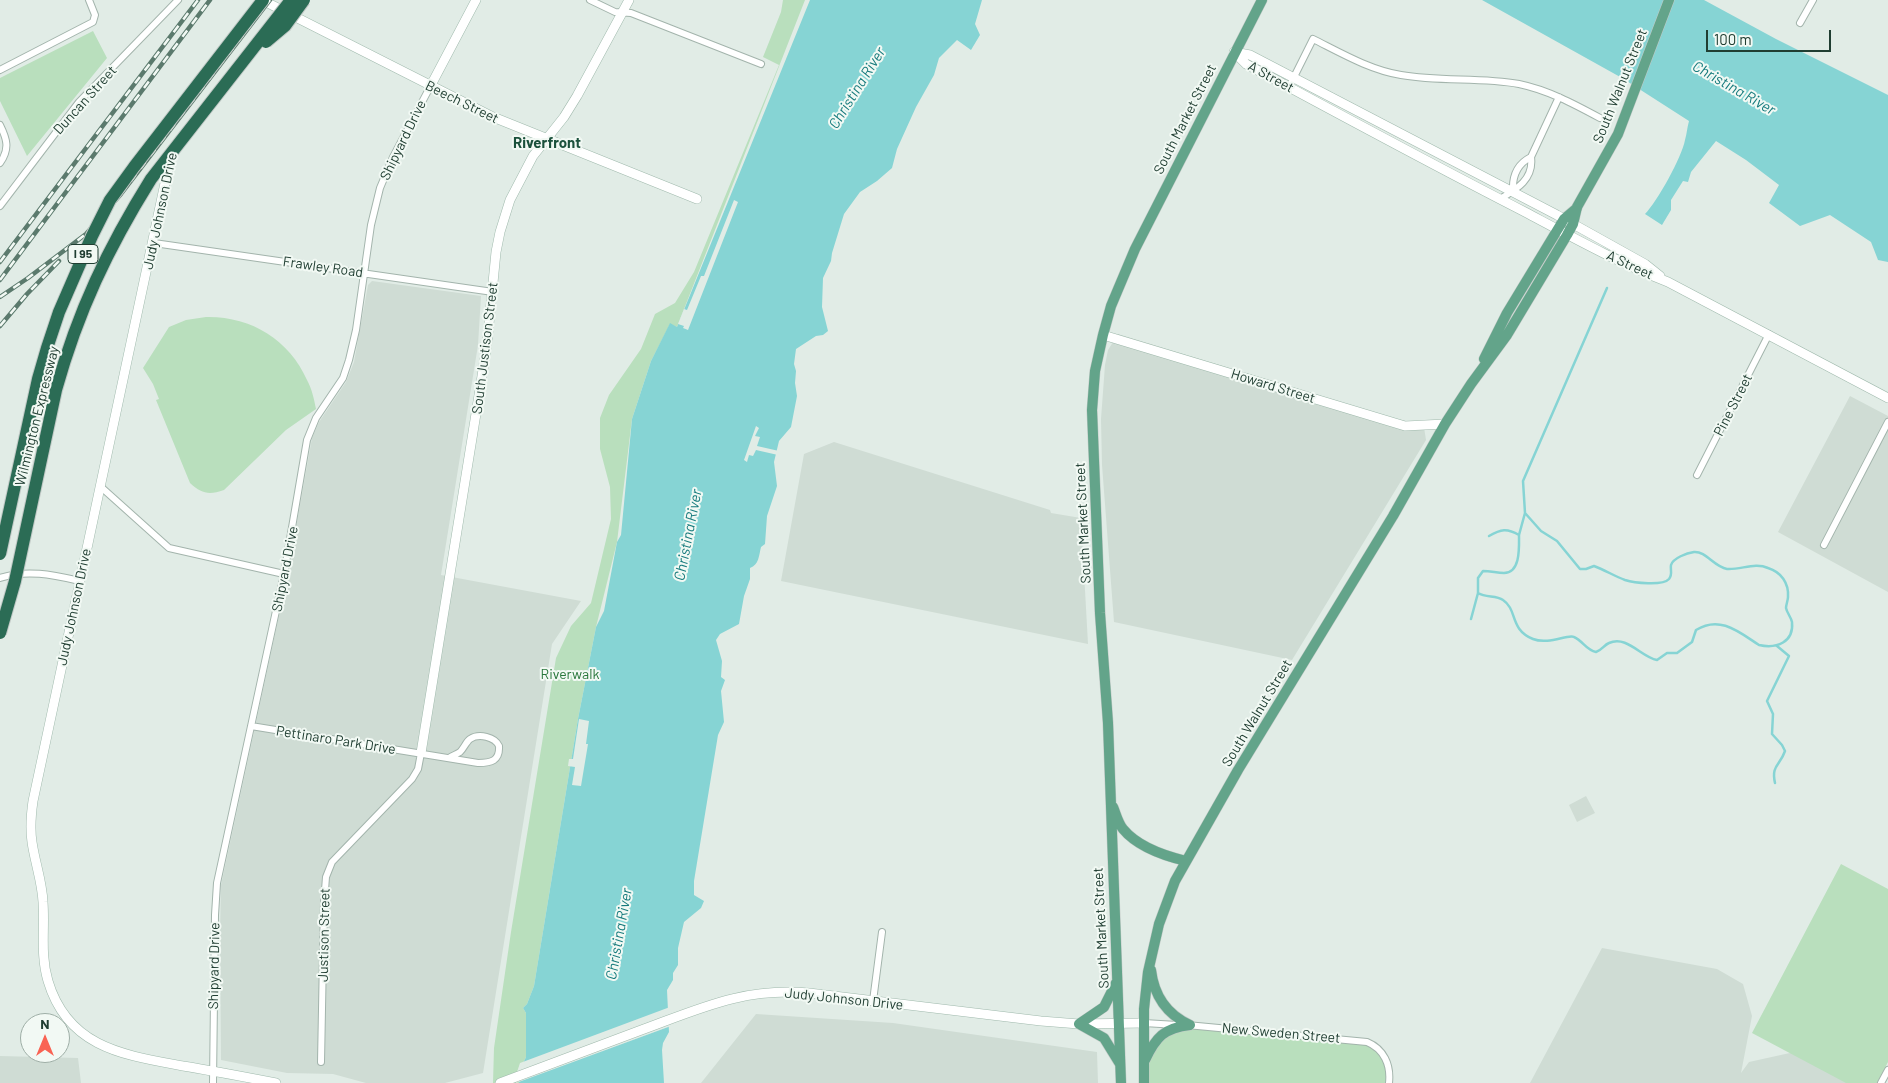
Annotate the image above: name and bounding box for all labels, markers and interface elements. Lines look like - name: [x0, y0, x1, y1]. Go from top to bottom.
- scale bar: [1708, 20, 1833, 52]
- street label: South Walnut Street: [1589, 26, 1651, 146]
- text: 100 m: [1714, 30, 1752, 48]
- water label: Christina River: [825, 44, 889, 132]
- water label: Christina River: [1689, 57, 1779, 119]
- street label: A Street: [1245, 58, 1297, 96]
- street label: South Market Street: [1150, 61, 1220, 177]
- street label: Duncan Street: [50, 62, 120, 138]
- street label: Beech Street: [423, 77, 501, 127]
- street label: Shipyard Drive: [376, 97, 430, 183]
- district label: Riverfront: [513, 134, 581, 152]
- street label: Judy Johnson Drive: [139, 151, 181, 271]
- road number: I 95: [68, 244, 98, 264]
- street label: A Street: [1604, 247, 1656, 283]
- street label: Frawley Road: [282, 253, 364, 281]
- street label: South Justison Street: [469, 281, 501, 415]
- street label: Wilmington Expressway: [11, 344, 63, 488]
- street label: Howard Street: [1229, 365, 1317, 407]
- street label: Pine Street: [1710, 371, 1756, 439]
- street label: South Market Street: [1071, 462, 1095, 584]
- water label: Christina River: [670, 488, 706, 582]
- street label: Shipyard Drive: [268, 525, 302, 613]
- street label: Judy Johnson Drive: [53, 547, 95, 667]
- street label: South Walnut Street: [1218, 656, 1296, 770]
- park label: Riverwalk: [541, 666, 599, 682]
- street label: Pettinaro Park Drive: [275, 722, 397, 758]
- street label: South Market Street: [1089, 867, 1113, 989]
- water label: Christina River: [602, 887, 636, 981]
- street label: Justison Street: [315, 888, 333, 982]
- street label: Shipyard Drive: [205, 922, 223, 1010]
- street label: Judy Johnson Drive: [784, 984, 904, 1014]
- north arrow: [20, 1013, 70, 1063]
- text: N: [40, 1015, 50, 1032]
- street label: New Sweden Street: [1221, 1019, 1341, 1047]

